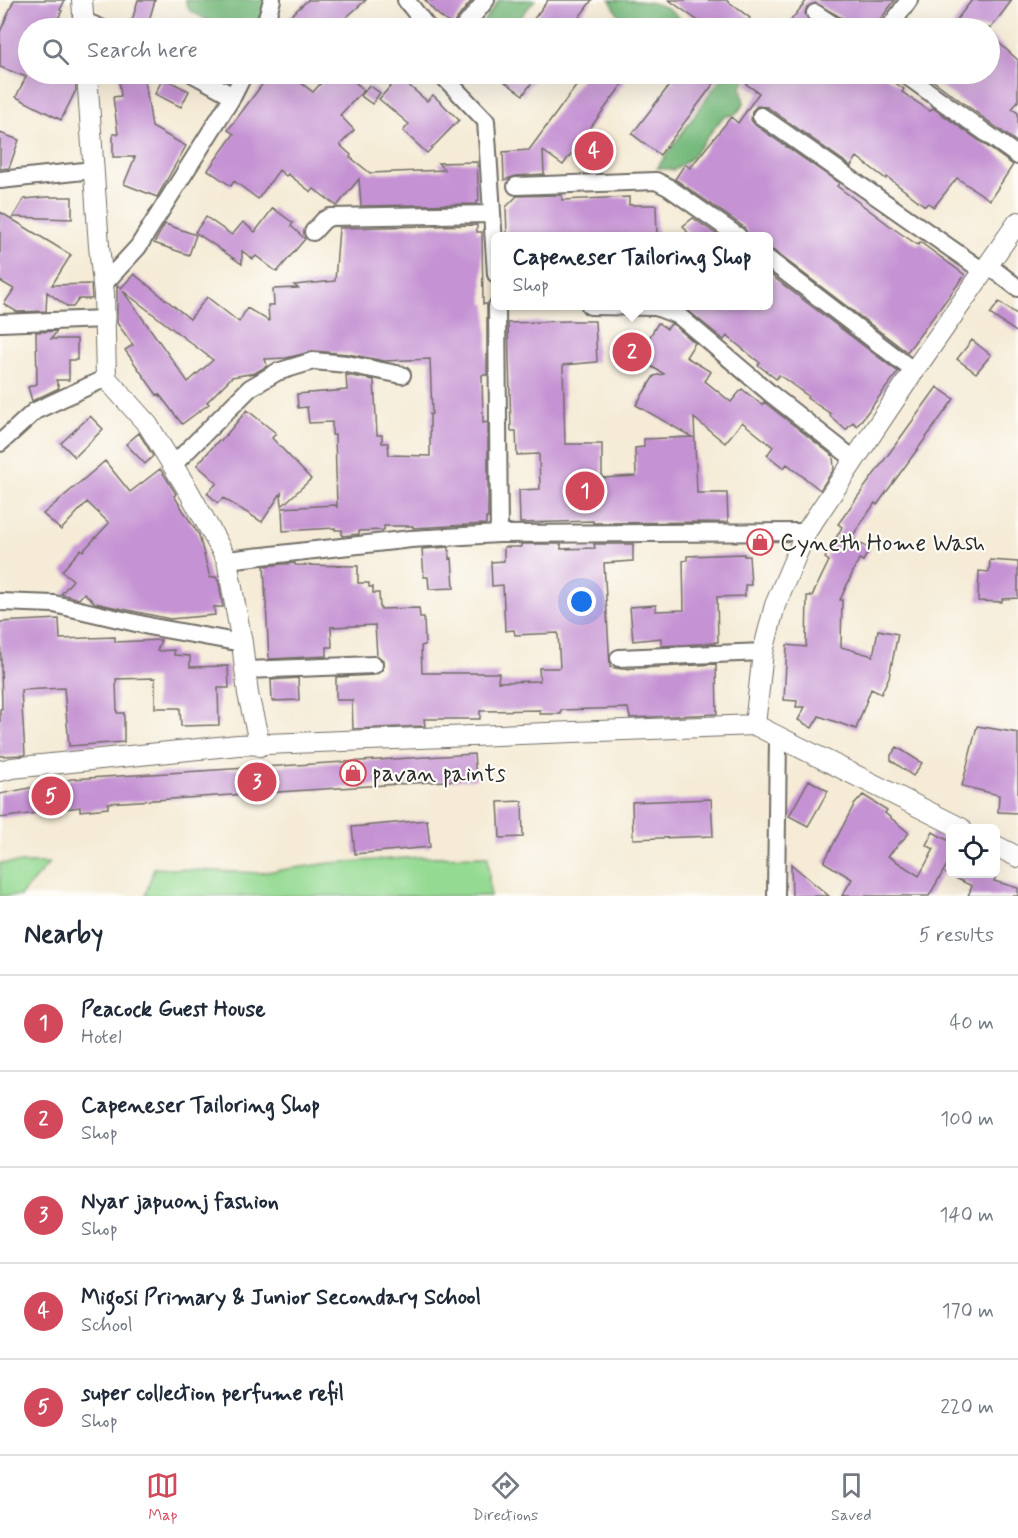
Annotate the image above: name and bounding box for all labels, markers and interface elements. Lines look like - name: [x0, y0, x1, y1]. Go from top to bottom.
- search box: [18, 18, 1000, 84]
- icon: search: [39, 35, 72, 68]
- text: Search here: [87, 37, 198, 65]
- pin: 4: [574, 128, 614, 174]
- popup: [491, 232, 773, 310]
- text: Capeneser Tailoring Shop: [512, 244, 752, 272]
- text: Shop: [512, 272, 549, 299]
- pin: 2: [612, 330, 652, 374]
- pin: 1: [566, 468, 604, 514]
- shop icon: Cyneth Home Wash: [745, 527, 775, 557]
- place label: Cyneth Home Wash: [780, 528, 985, 559]
- your location: [567, 587, 596, 616]
- shop icon: pavan paints: [338, 758, 368, 788]
- place label: pavan paints: [372, 759, 506, 790]
- pin: 3: [238, 760, 276, 804]
- pin: 5: [32, 774, 70, 818]
- map controls: [946, 824, 1000, 878]
- button: locate: [946, 824, 1000, 878]
- text: Nearby: [24, 918, 103, 952]
- text: 5 results: [919, 922, 994, 949]
- text: Peacock Guest House: [81, 996, 266, 1024]
- text: 1: [39, 1010, 48, 1037]
- text: 40 m: [950, 1010, 994, 1037]
- text: Hotel: [81, 1024, 122, 1051]
- text: Capeneser Tailoring Shop: [81, 1092, 320, 1120]
- text: 2: [39, 1106, 48, 1133]
- text: 100 m: [940, 1106, 994, 1133]
- text: Shop: [81, 1120, 118, 1147]
- text: Nyar japuonj fashion: [81, 1188, 279, 1216]
- text: 3: [39, 1202, 48, 1229]
- text: 140 m: [940, 1202, 994, 1229]
- text: Shop: [81, 1216, 118, 1243]
- text: Migosi Primary & Junior Secondary School: [81, 1284, 481, 1312]
- text: 4: [38, 1298, 49, 1325]
- text: 170 m: [942, 1298, 994, 1325]
- text: School: [81, 1312, 133, 1339]
- text: super collection perfume refil: [81, 1380, 344, 1408]
- text: 5: [38, 1394, 50, 1421]
- text: 220 m: [940, 1394, 994, 1421]
- text: Shop: [81, 1408, 118, 1435]
- tab: Map: [146, 1469, 179, 1526]
- tab: Directions: [472, 1469, 538, 1526]
- tab: Saved: [831, 1469, 872, 1526]

